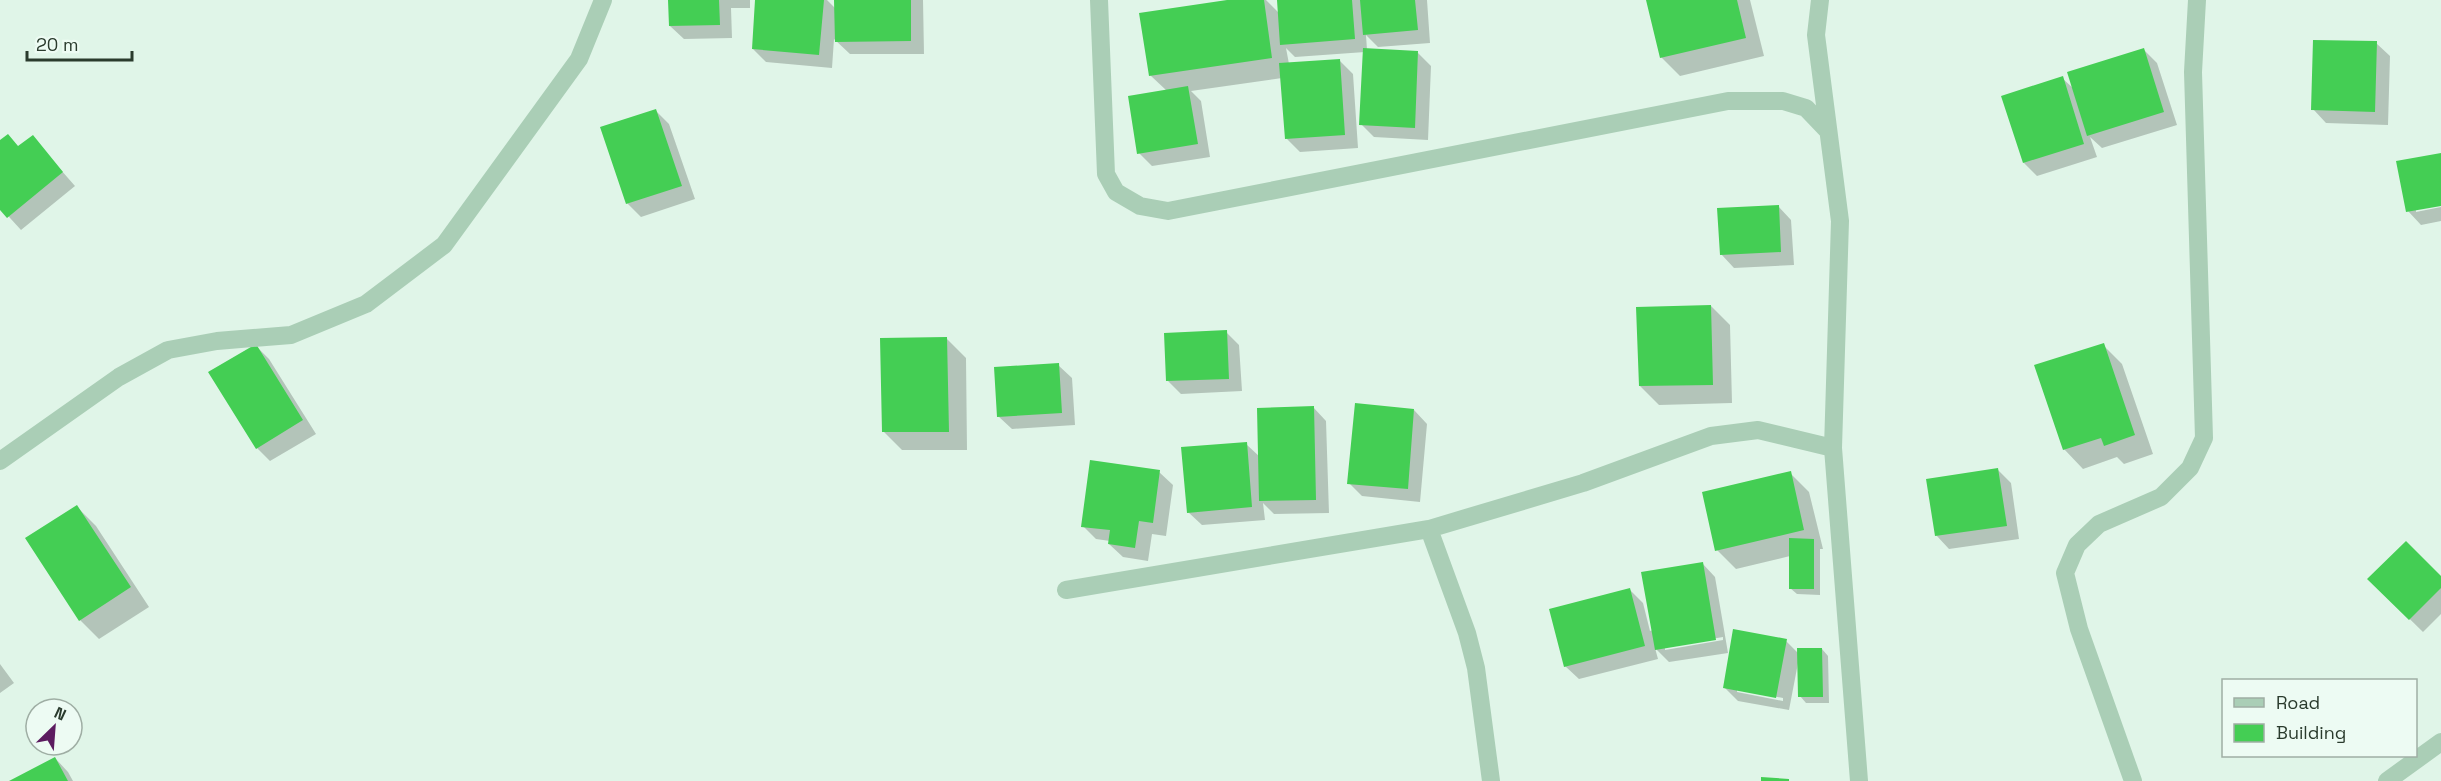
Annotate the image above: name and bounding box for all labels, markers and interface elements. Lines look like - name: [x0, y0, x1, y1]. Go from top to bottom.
- scale bar: [27, 24, 132, 62]
- text: 20 m: [36, 33, 79, 56]
- legend: [2222, 679, 2417, 757]
- text: Road: [2276, 691, 2320, 714]
- north arrow: [24, 697, 84, 757]
- text: N: [51, 702, 69, 726]
- text: Building: [2276, 721, 2346, 744]

